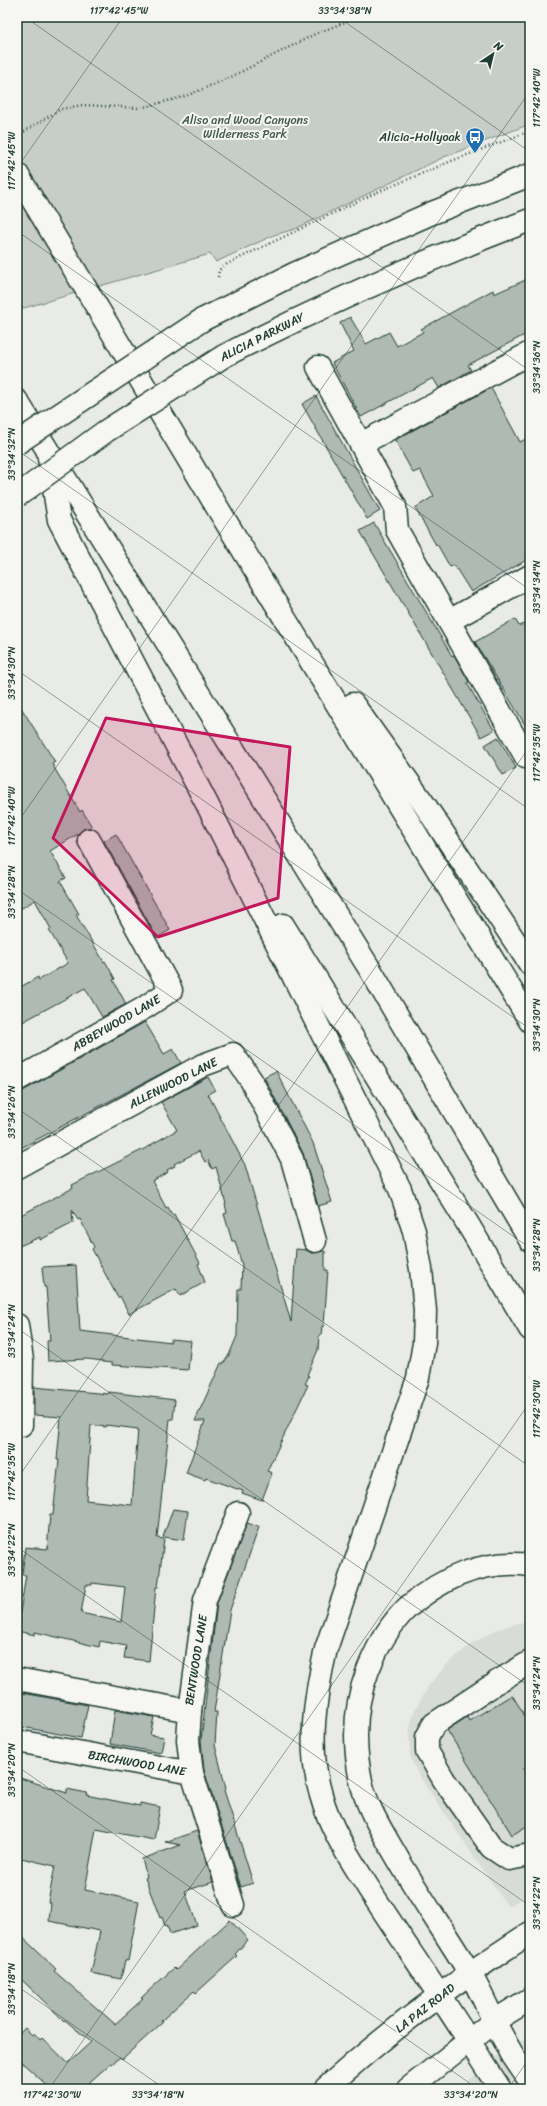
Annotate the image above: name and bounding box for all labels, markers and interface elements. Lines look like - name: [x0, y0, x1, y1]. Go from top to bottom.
- text: 117°42'45"W: [90, 2, 149, 20]
- text: 33°34'38"N: [318, 2, 372, 20]
- north arrow: [473, 34, 513, 74]
- text: N: [489, 36, 507, 56]
- text: 117°42'40"W: [528, 68, 546, 127]
- park label: Aliso and Wood Canyons Wilderness Park: [181, 109, 308, 145]
- place label: Alicia-Hollyoak: [378, 126, 461, 148]
- bus stop icon: Alicia-Hollyoak: [464, 126, 486, 154]
- text: 117°42'45"W: [3, 131, 21, 190]
- street label: ALICIA PARKWAY: [215, 306, 309, 368]
- text: 33°34'36"N: [528, 340, 546, 393]
- text: 33°34'32"N: [3, 427, 21, 481]
- text: 33°34'34"N: [528, 560, 546, 614]
- text: 33°34'30"N: [3, 646, 21, 700]
- text: 117°42'35"W: [528, 724, 546, 782]
- text: 117°42'40"W: [3, 786, 21, 845]
- text: 33°34'28"N: [3, 865, 21, 919]
- street label: ABBEYWOOD LANE: [66, 988, 166, 1058]
- text: 33°34'30"N: [528, 998, 546, 1052]
- street label: ALLENWOOD LANE: [124, 1050, 223, 1115]
- text: 33°34'26"N: [3, 1085, 21, 1139]
- text: 33°34'28"N: [528, 1218, 546, 1272]
- text: 33°34'24"N: [3, 1304, 21, 1358]
- text: 117°42'30"W: [528, 1380, 546, 1438]
- text: 117°42'35"W: [3, 1443, 21, 1501]
- text: 33°34'22"N: [3, 1523, 21, 1577]
- street label: BENTWOOD LANE: [178, 1612, 214, 1707]
- text: 33°34'24"N: [528, 1656, 546, 1710]
- text: 33°34'20"N: [3, 1743, 21, 1797]
- street label: BIRCHWOOD LANE: [86, 1744, 189, 1783]
- text: 33°34'22"N: [528, 1876, 546, 1930]
- text: 33°34'18"N: [3, 1963, 21, 2015]
- street label: LA PAZ ROAD: [390, 1977, 461, 2039]
- text: 117°42'30"W: [23, 2086, 81, 2104]
- text: 33°34'18"N: [132, 2086, 184, 2104]
- text: 33°34'20"N: [444, 2086, 498, 2104]

